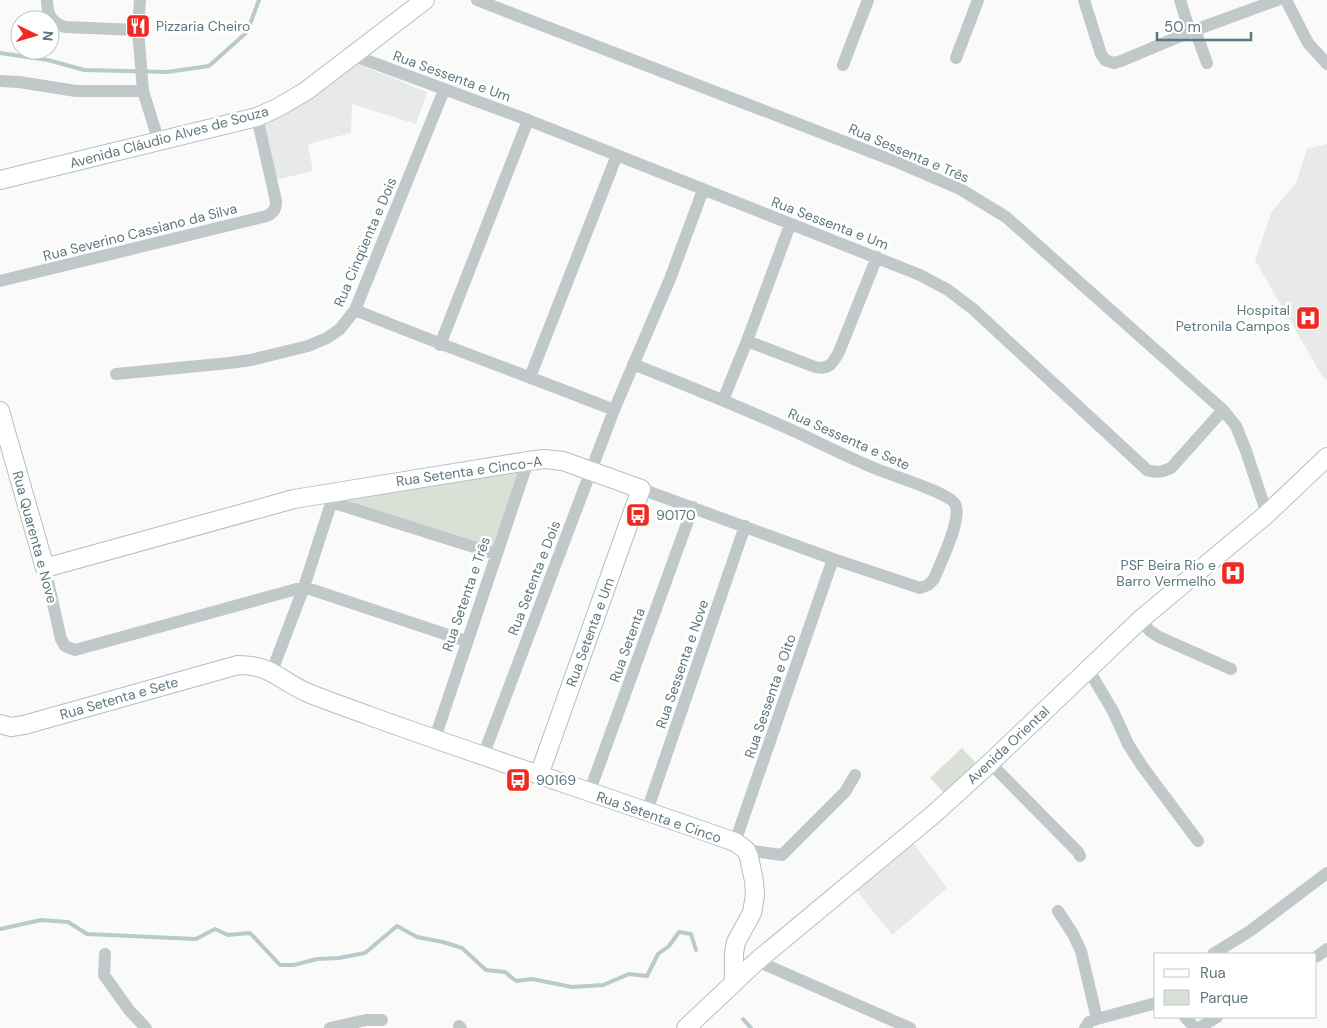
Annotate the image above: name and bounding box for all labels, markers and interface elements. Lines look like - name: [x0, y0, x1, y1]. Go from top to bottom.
- north arrow: [10, 10, 60, 60]
- scale bar: [1157, 10, 1251, 42]
- restaurant icon: Pizzaria Cheiro: [125, 13, 151, 39]
- place label: Pizzaria Cheiro: [156, 17, 250, 35]
- text: 50 m: [1164, 17, 1201, 37]
- text: N: [39, 30, 57, 42]
- street label: Rua Sessenta e Um: [391, 46, 513, 106]
- street label: Avenida Cláudio Alves de Souza: [68, 102, 270, 172]
- street label: Rua Sessenta e Três: [846, 119, 972, 187]
- street label: Rua Cinqüenta e Dois: [330, 175, 400, 309]
- street label: Rua Sessenta e Um: [769, 192, 891, 254]
- street label: Rua Severino Cassiano da Silva: [41, 199, 239, 265]
- place label: Hospital Petronila Campos: [1176, 301, 1290, 335]
- hospital icon: Hospital Petronila Campos: [1295, 305, 1321, 331]
- street label: Rua Sessenta e Sete: [785, 404, 913, 474]
- street label: Rua Setenta e Cinco-A: [395, 452, 543, 490]
- street label: Rua Quarenta e Nove: [9, 469, 61, 605]
- bus stop icon: 90170: [625, 502, 651, 528]
- place label: 90170: [656, 506, 696, 524]
- street label: Rua Setenta e Dois: [504, 518, 564, 638]
- street label: Rua Setenta e Três: [438, 534, 494, 654]
- place label: PSF Beira Rio e Barro Vermelho: [1116, 556, 1216, 590]
- hospital icon: PSF Beira Rio e Barro Vermelho: [1220, 560, 1246, 586]
- street label: Rua Setenta e Um: [562, 575, 618, 689]
- street label: Rua Sessenta e Nove: [652, 597, 712, 731]
- street label: Rua Setenta: [605, 605, 649, 685]
- street label: Rua Sessenta e Oito: [740, 632, 800, 760]
- street label: Rua Setenta e Sete: [58, 672, 180, 724]
- street label: Avenida Oriental: [963, 702, 1053, 788]
- bus stop icon: 90169: [505, 767, 531, 793]
- place label: 90169: [536, 771, 576, 789]
- street label: Rua Setenta e Cinco: [594, 787, 724, 847]
- legend: [1154, 953, 1317, 1018]
- text: Rua: [1200, 963, 1226, 983]
- text: Parque: [1200, 988, 1248, 1008]

